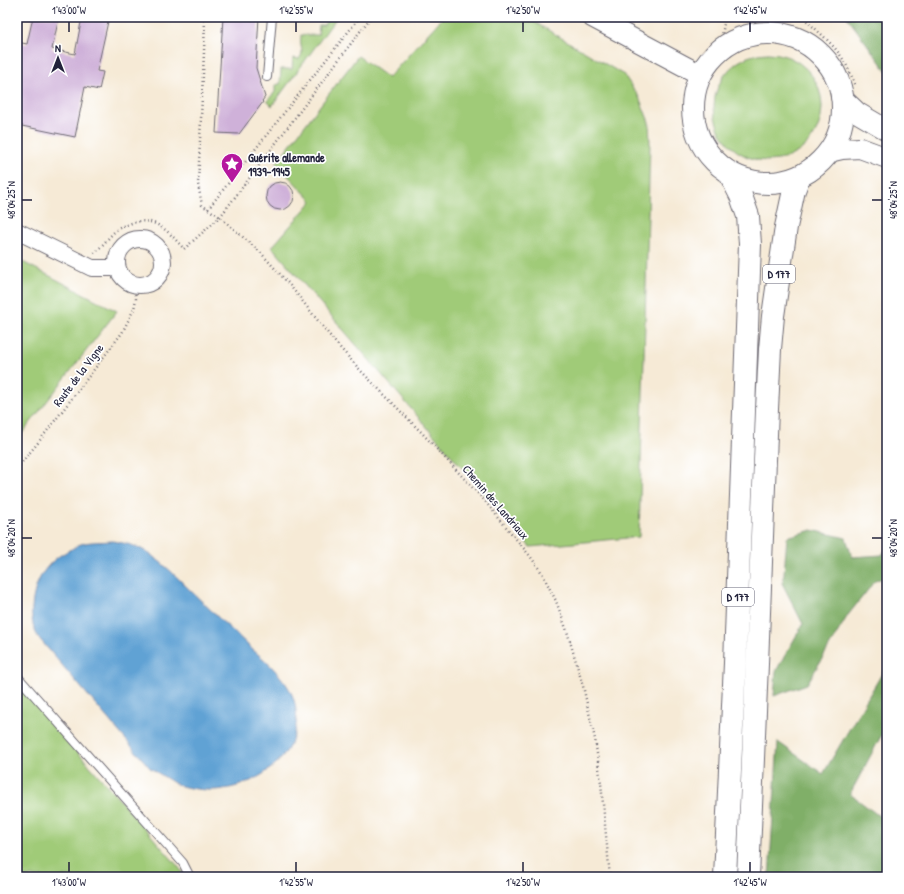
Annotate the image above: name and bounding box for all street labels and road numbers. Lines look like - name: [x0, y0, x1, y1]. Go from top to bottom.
- road number: D 177: [763, 265, 795, 283]
- street label: Route de la Vigne: [49, 340, 107, 410]
- street label: Chemin des Landriaux: [459, 461, 533, 543]
- road number: D 177: [722, 588, 754, 606]

